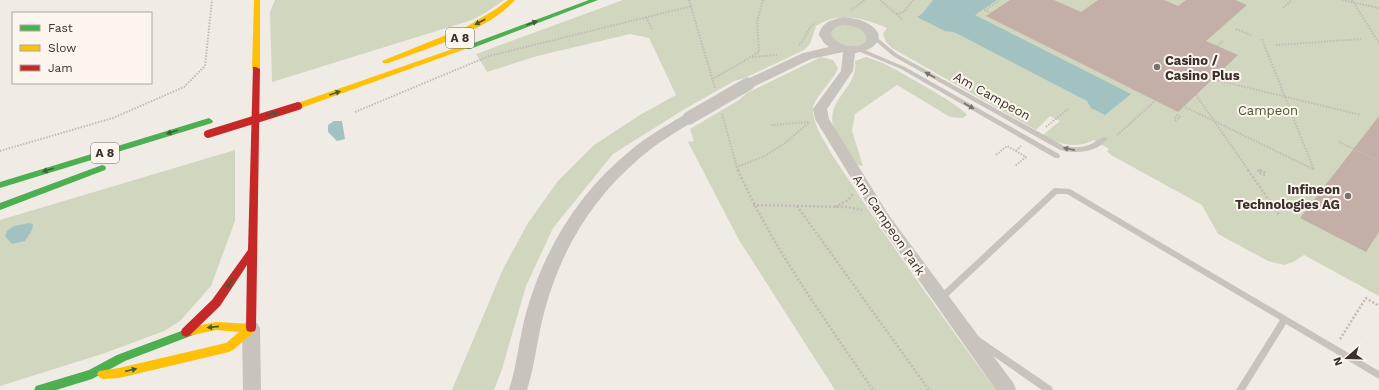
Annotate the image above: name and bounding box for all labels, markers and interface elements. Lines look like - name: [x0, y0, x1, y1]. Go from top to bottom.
- legend: [12, 12, 152, 84]
- one-way arrow: [474, 18, 486, 25]
- one-way arrow: [526, 20, 538, 26]
- text: Fast: [48, 21, 73, 35]
- road number: A 8: [446, 28, 474, 48]
- text: Slow: [48, 41, 76, 55]
- place label: Casino / Casino Plus: [1165, 53, 1240, 83]
- text: Jam: [48, 61, 73, 75]
- marker: Casino / Casino Plus: [1152, 62, 1162, 72]
- street label: Am Campeon: [951, 69, 1033, 123]
- one-way arrow: [924, 71, 936, 78]
- one-way arrow: [329, 90, 341, 96]
- one-way arrow: [963, 102, 975, 109]
- park label: Campeon: [1238, 103, 1298, 118]
- one-way arrow: [266, 111, 278, 117]
- one-way arrow: [166, 129, 178, 135]
- road number: A 8: [91, 143, 119, 163]
- one-way arrow: [1063, 146, 1075, 152]
- one-way arrow: [42, 167, 54, 173]
- street label: Am Campeon Park: [850, 172, 929, 279]
- place label: Infineon Technologies AG: [1235, 182, 1340, 212]
- marker: Infineon Technologies AG: [1343, 191, 1353, 201]
- one-way arrow: [226, 278, 234, 288]
- one-way arrow: [207, 324, 219, 330]
- north arrow: [1327, 338, 1367, 378]
- text: N: [1331, 355, 1346, 367]
- one-way arrow: [125, 367, 137, 373]

